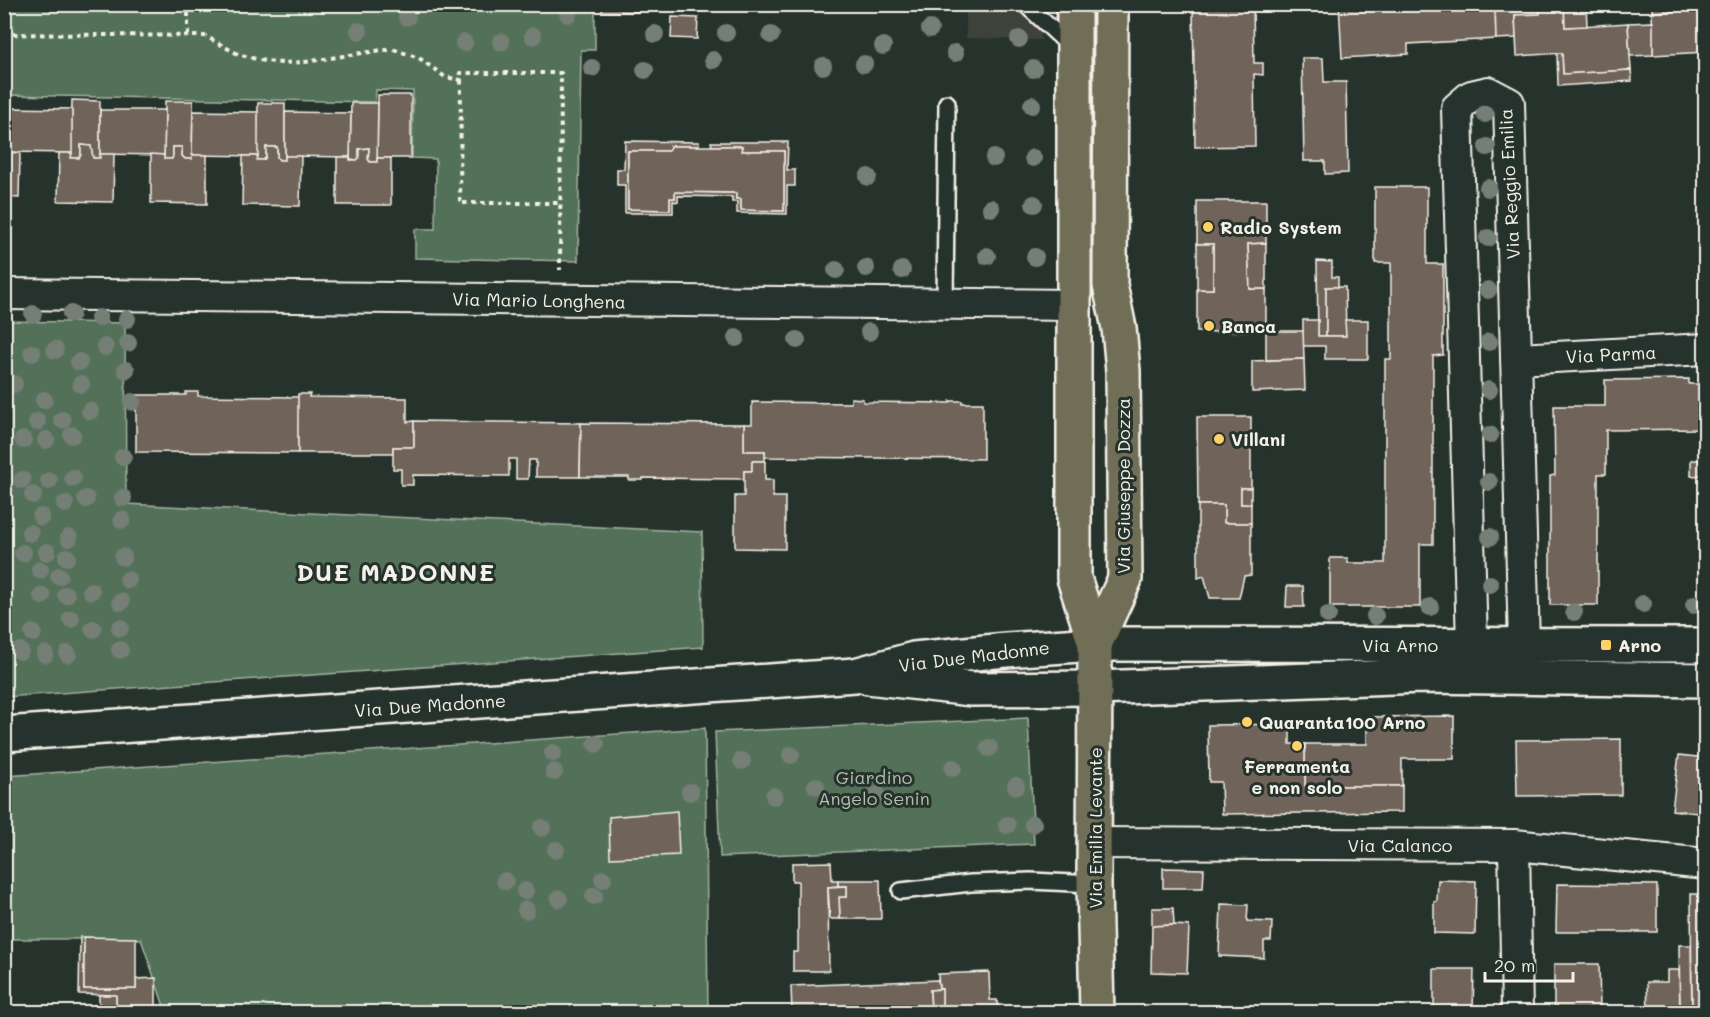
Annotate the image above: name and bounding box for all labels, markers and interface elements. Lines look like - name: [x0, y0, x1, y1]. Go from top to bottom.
- street label: Via Reggio Emilia: [1493, 108, 1525, 260]
- place label: Radio System: [1220, 215, 1342, 239]
- marker: Radio System: [1201, 220, 1215, 234]
- street label: Via Mario Longhena: [452, 286, 626, 314]
- place label: Banca: [1221, 314, 1276, 338]
- marker: Banca: [1202, 319, 1216, 333]
- street label: Via Parma: [1565, 340, 1657, 368]
- street label: Via Giuseppe Dozza: [1111, 398, 1135, 574]
- place label: Villani: [1231, 427, 1286, 451]
- marker: Villani: [1212, 432, 1226, 446]
- district label: DUE MADONNE: [296, 556, 496, 587]
- street label: Via Arno: [1362, 633, 1438, 657]
- place label: Arno: [1618, 633, 1661, 657]
- street label: Via Due Madonne: [897, 635, 1051, 677]
- marker: Arno: [1599, 638, 1613, 652]
- street label: Via Due Madonne: [353, 688, 507, 722]
- place label: Quaranta100 Arno: [1259, 710, 1425, 734]
- marker: Quaranta100 Arno: [1240, 715, 1254, 729]
- marker: Ferramenta e non solo: [1290, 739, 1304, 753]
- street label: Via Emilia Levante: [1083, 747, 1107, 909]
- place label: Ferramenta e non solo: [1244, 754, 1350, 799]
- park label: Giardino Angelo Senin: [818, 765, 930, 810]
- street label: Via Calanco: [1347, 833, 1453, 857]
- scale bar: [1485, 945, 1574, 983]
- text: 20 m: [1494, 953, 1535, 977]

